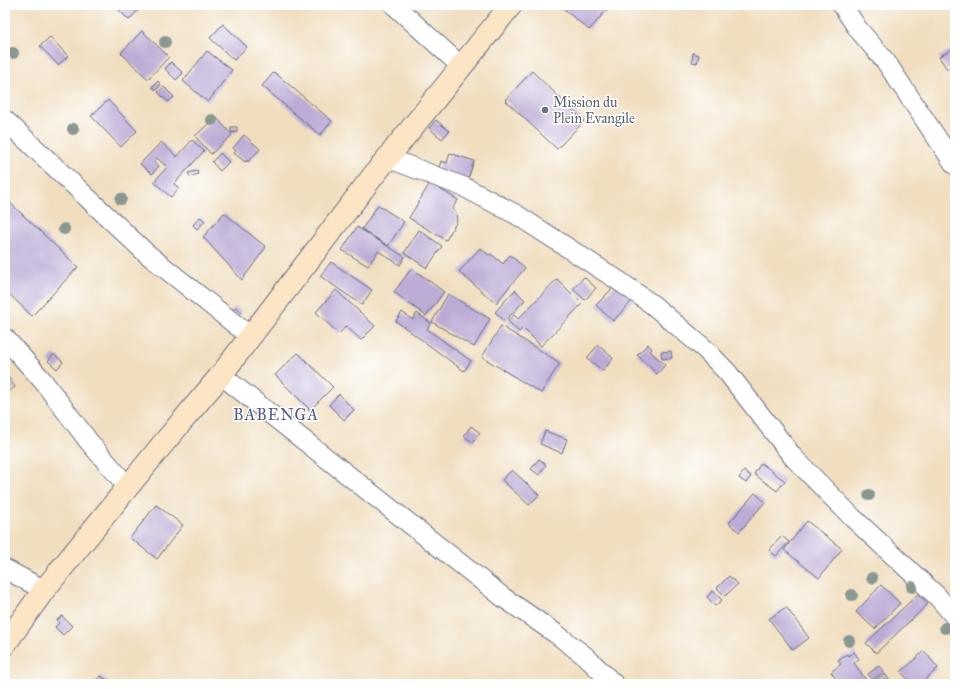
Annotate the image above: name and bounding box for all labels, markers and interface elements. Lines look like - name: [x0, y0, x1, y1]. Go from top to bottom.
- place label: Mission du Plein Evangile: [553, 94, 635, 127]
- marker: Mission du Plein Evangile: [540, 105, 550, 115]
- district label: BABENGA: [233, 405, 319, 424]

